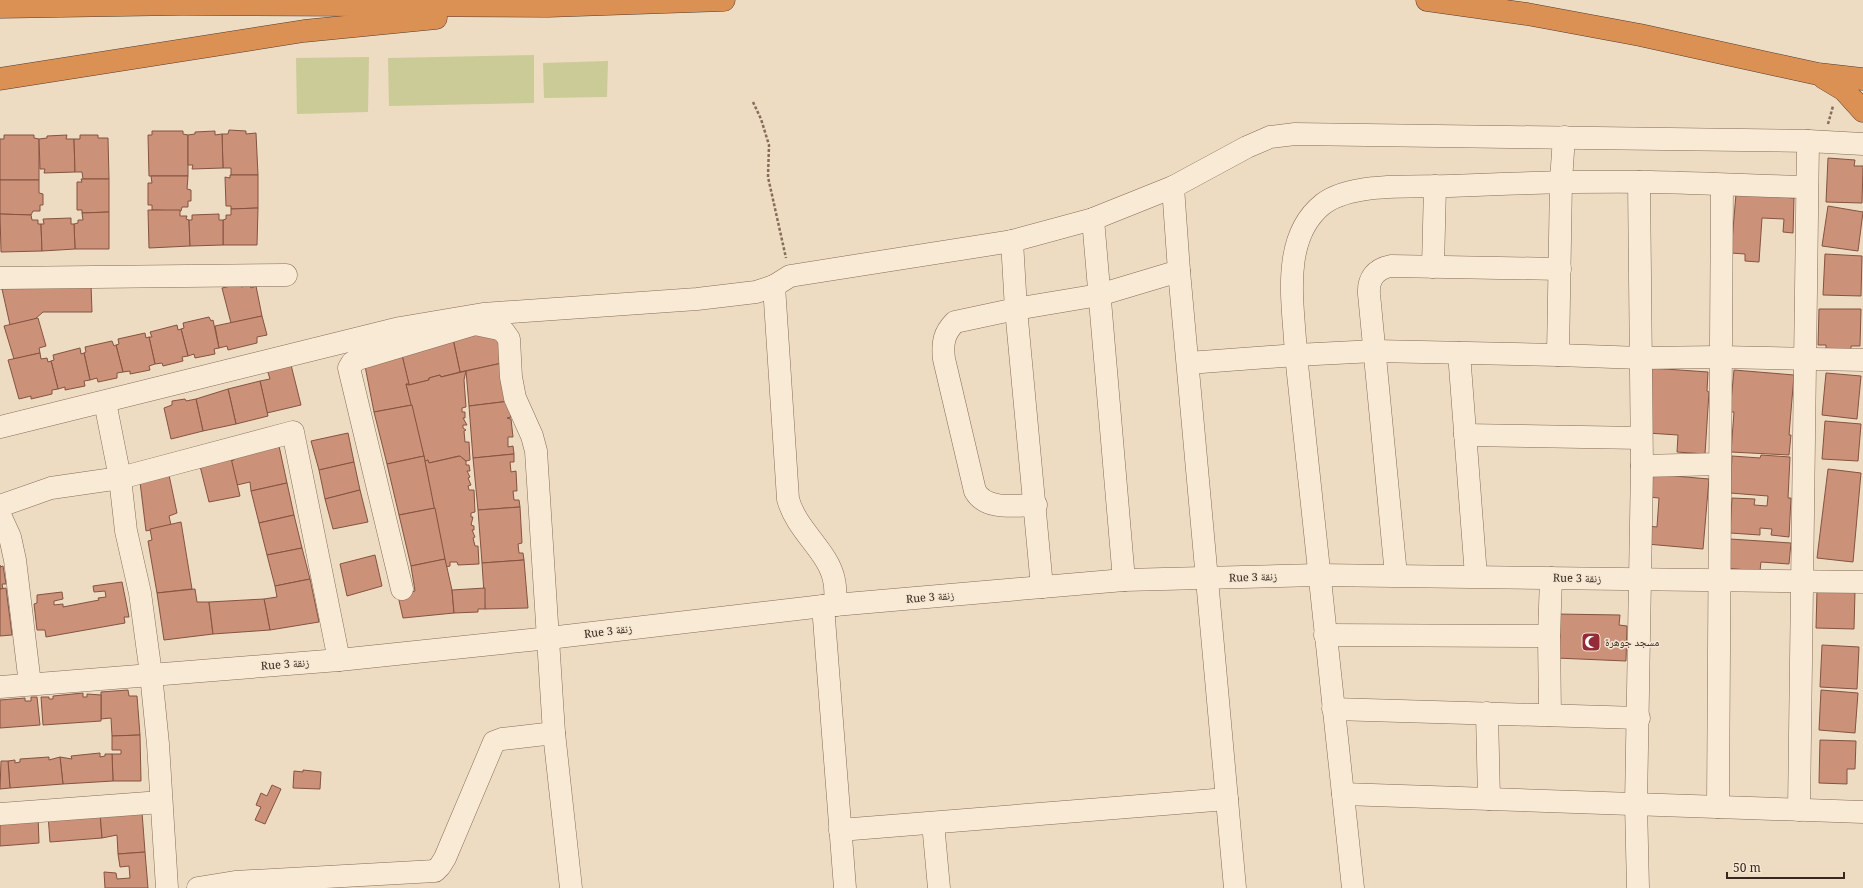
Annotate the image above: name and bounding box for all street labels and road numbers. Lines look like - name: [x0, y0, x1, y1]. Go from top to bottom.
- street label: Rue 3 زنقة: [1229, 568, 1277, 585]
- street label: Rue 3 زنقة: [1553, 570, 1601, 585]
- street label: Rue 3 زنقة: [905, 587, 955, 606]
- street label: Rue 3 زنقة: [583, 620, 633, 641]
- street label: Rue 3 زنقة: [260, 654, 310, 673]

